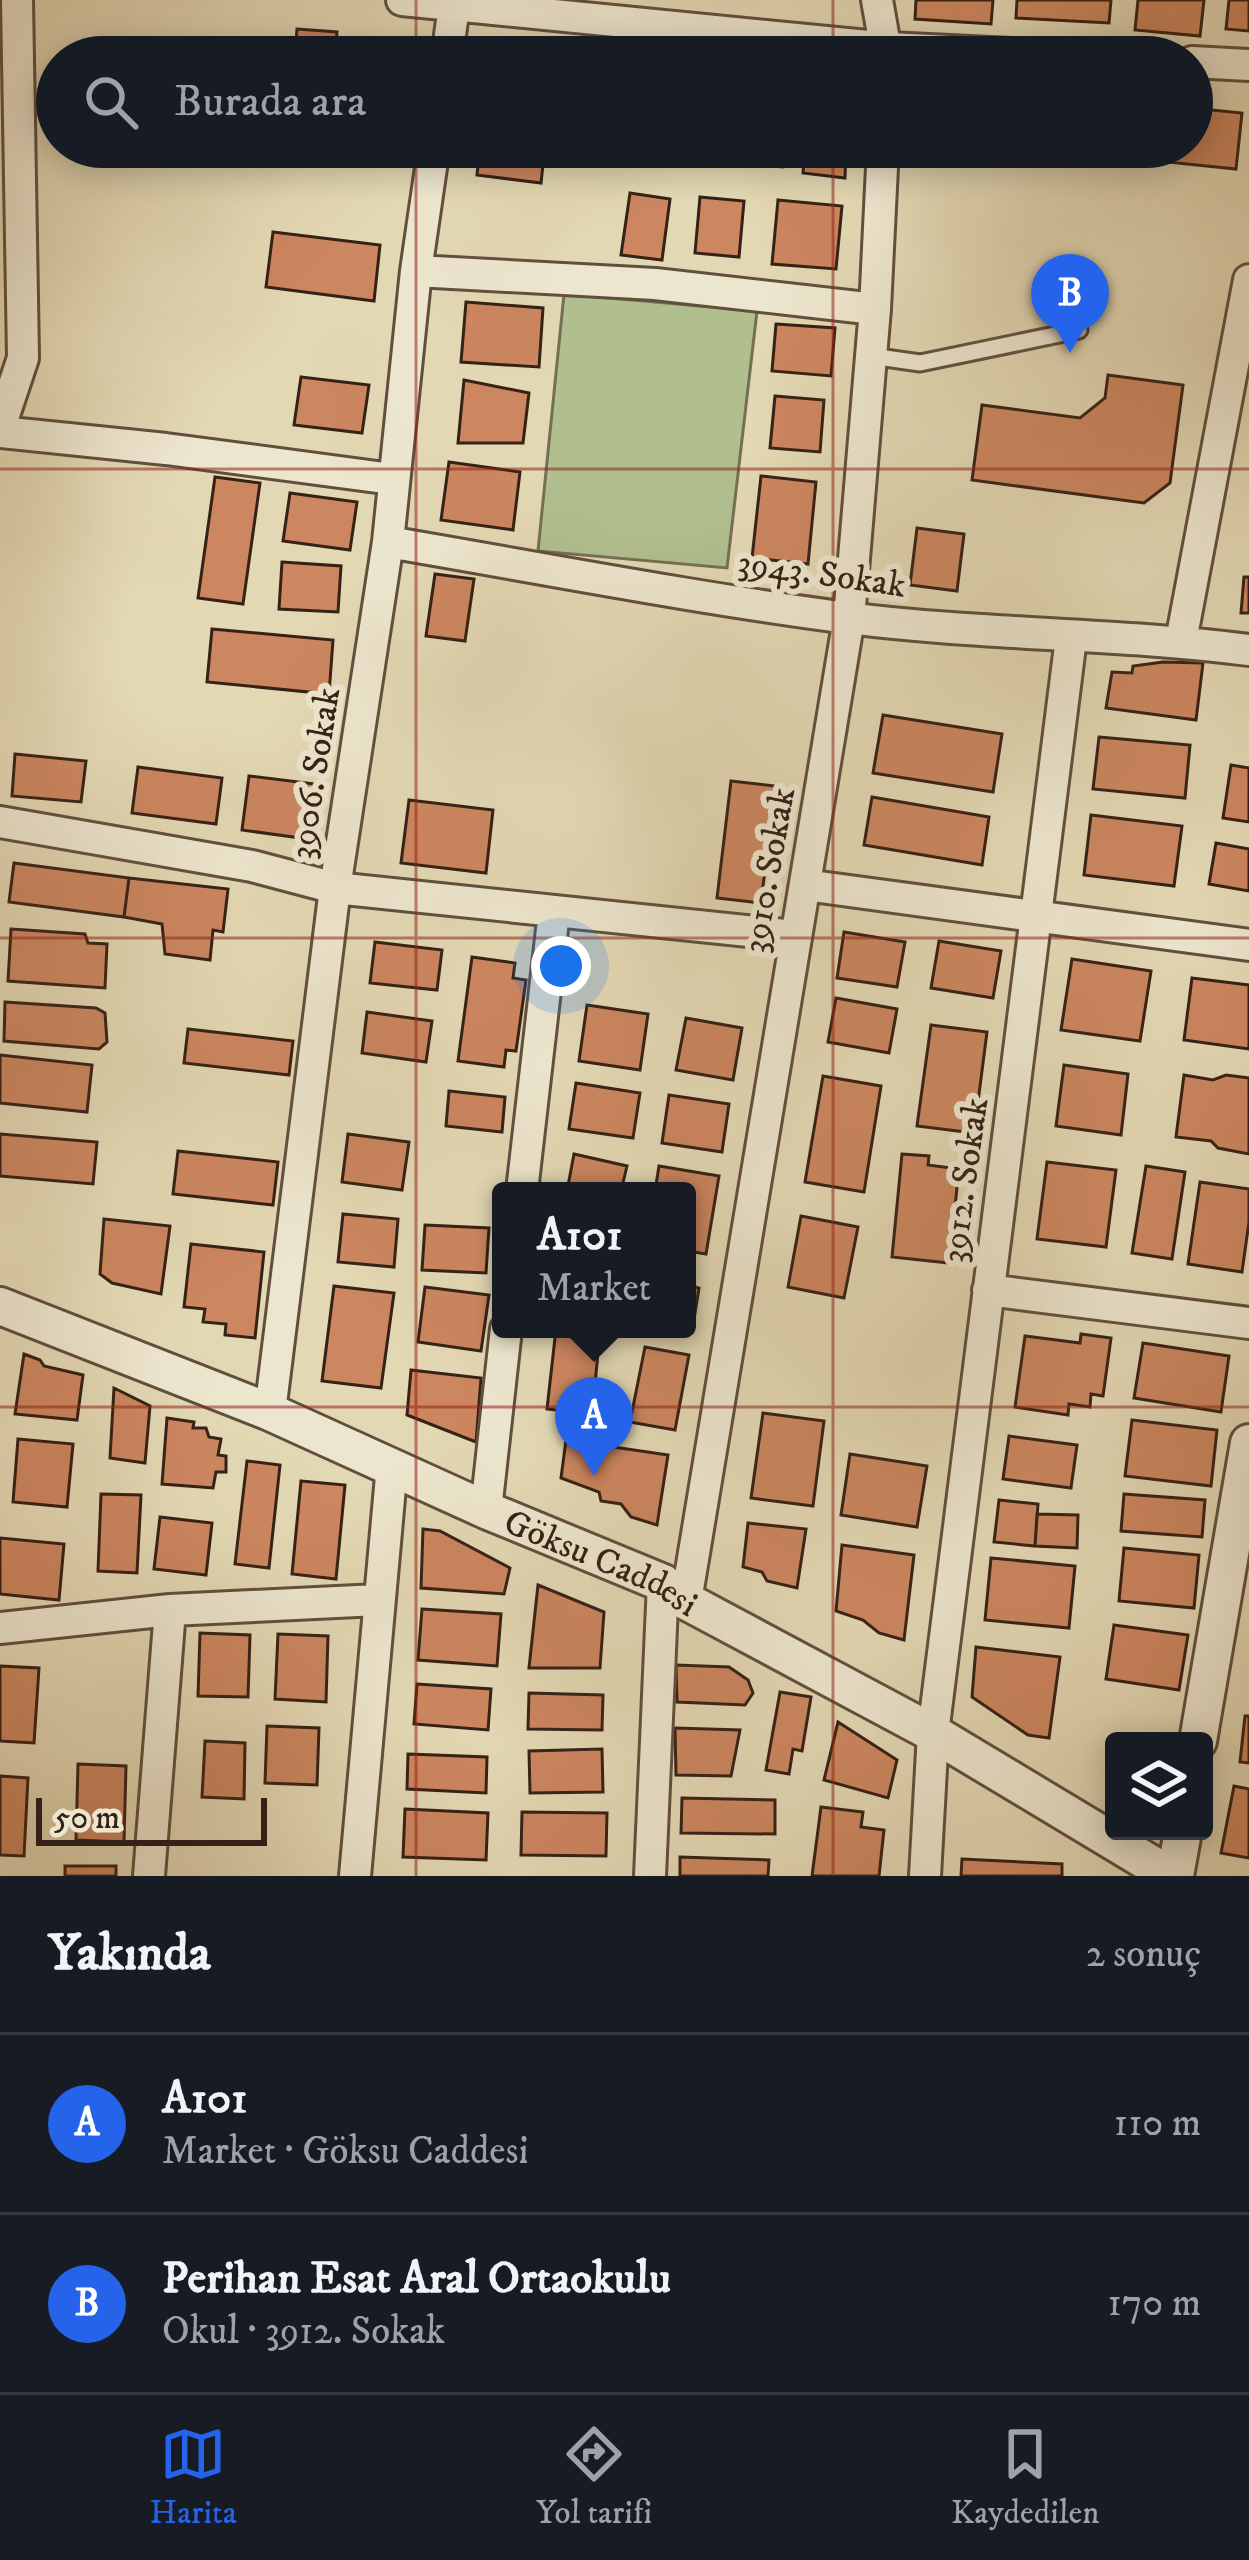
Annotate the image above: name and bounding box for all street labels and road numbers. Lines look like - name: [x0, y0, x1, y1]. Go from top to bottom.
- street label: 3943. Sokak: [735, 540, 909, 609]
- street label: 3906. Sokak: [280, 684, 351, 862]
- street label: 3910. Sokak: [733, 784, 806, 957]
- street label: 3912. Sokak: [932, 1095, 999, 1266]
- street label: Göksu Caddesi: [497, 1500, 705, 1628]

